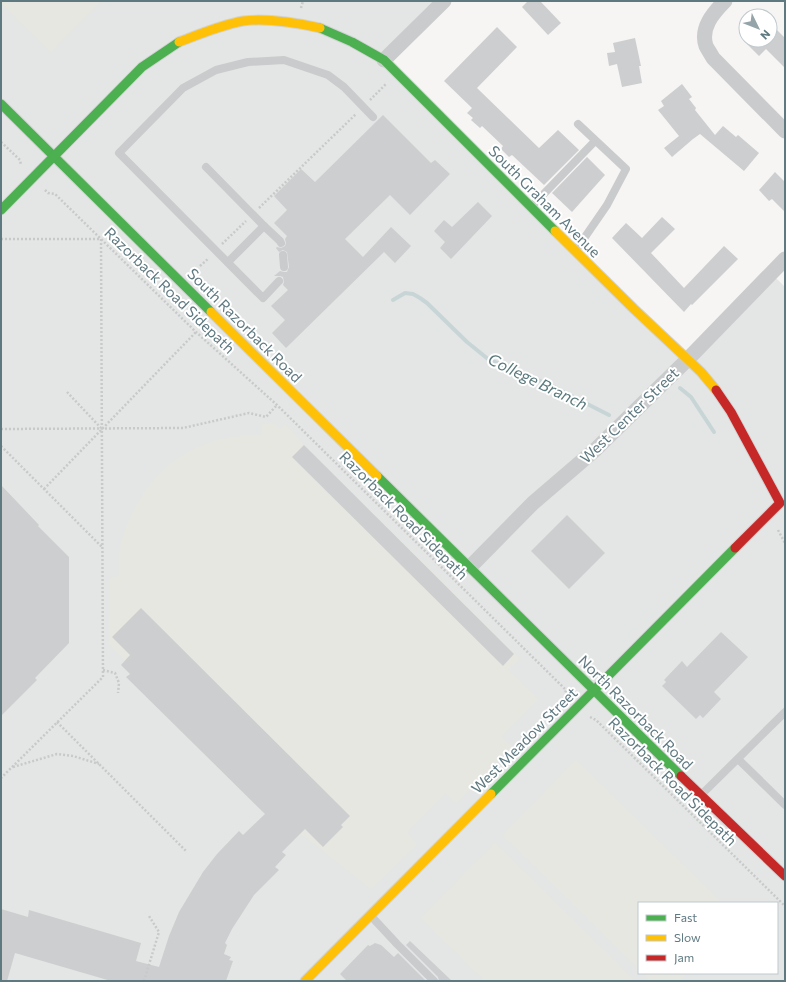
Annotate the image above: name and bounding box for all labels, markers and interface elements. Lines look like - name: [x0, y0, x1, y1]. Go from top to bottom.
- north arrow: [738, 8, 778, 48]
- text: N: [758, 28, 773, 43]
- street label: South Graham Avenue: [485, 141, 605, 261]
- street label: Razorback Road Sidepath: [101, 223, 239, 357]
- street label: South Razorback Road: [184, 264, 306, 386]
- water label: College Branch: [485, 349, 591, 413]
- street label: West Center Street: [576, 363, 682, 467]
- street label: Razorback Road Sidepath: [336, 447, 472, 583]
- street label: North Razorback Road: [575, 651, 697, 773]
- street label: West Meadow Street: [467, 683, 581, 797]
- street label: Razorback Road Sidepath: [605, 713, 741, 849]
- legend: [638, 902, 778, 974]
- text: Fast: [674, 910, 697, 924]
- text: Slow: [674, 930, 701, 944]
- text: Jam: [674, 950, 694, 965]

